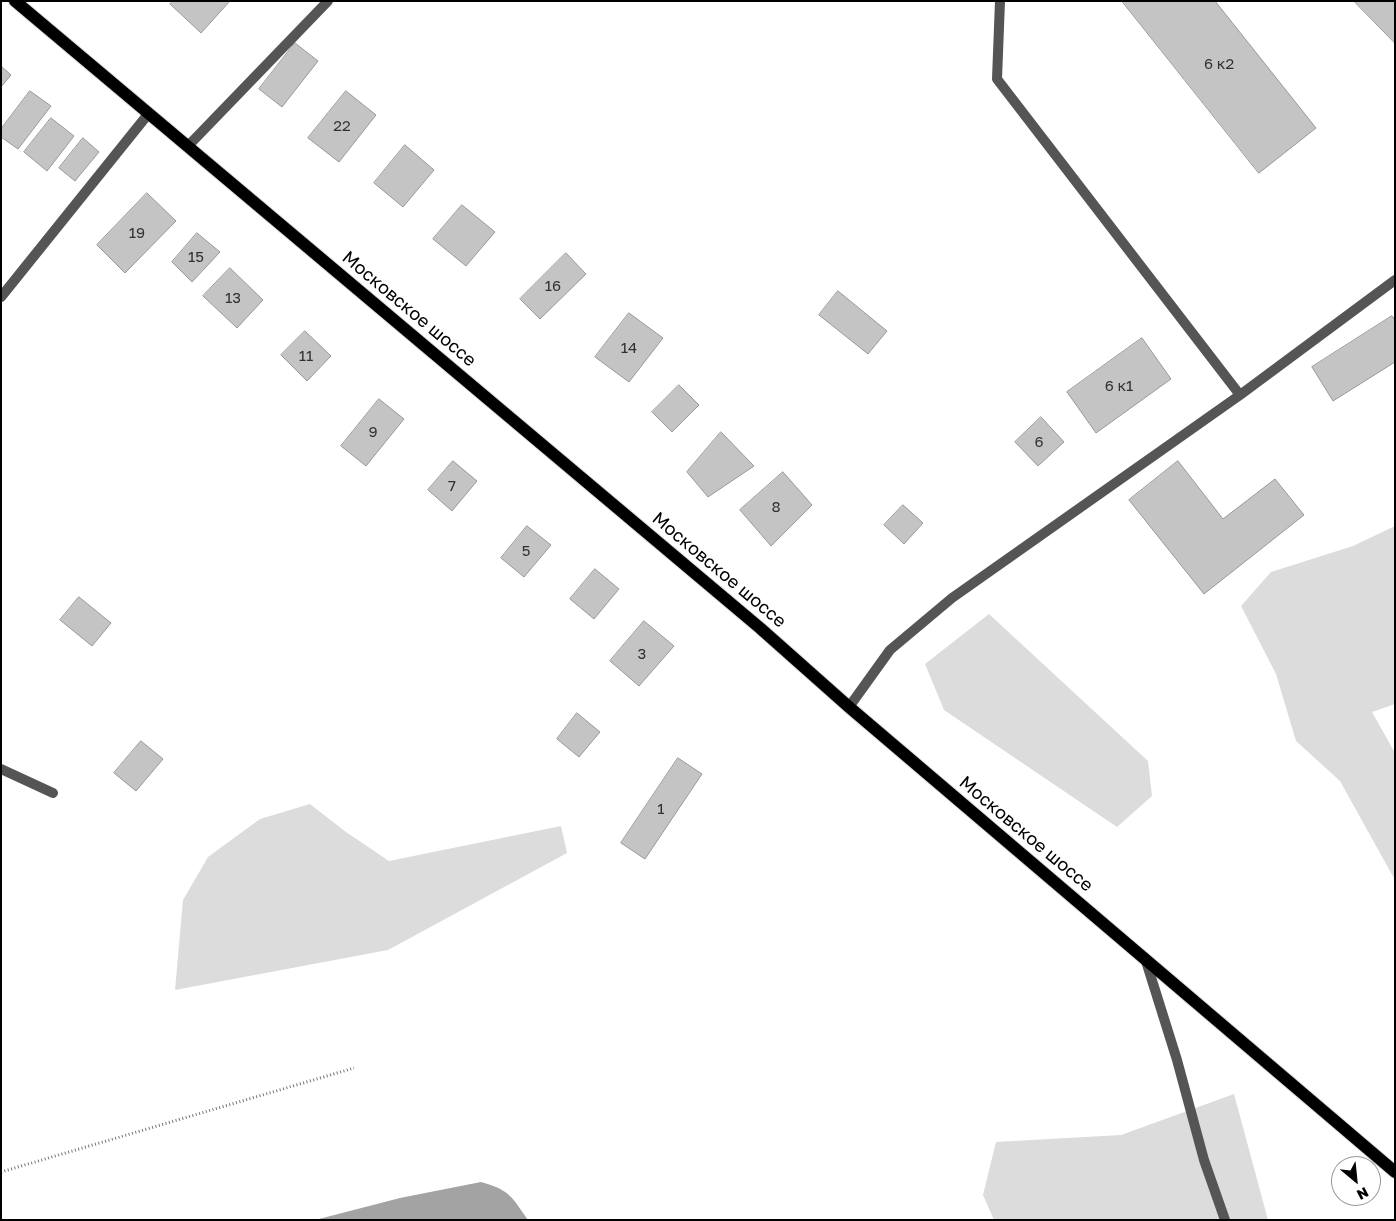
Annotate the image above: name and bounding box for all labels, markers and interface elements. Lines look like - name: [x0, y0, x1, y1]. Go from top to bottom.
- house number: 6 к2: [1204, 55, 1234, 73]
- house number: 22: [333, 117, 351, 135]
- house number: 19: [129, 224, 145, 242]
- street label: Московское шоссе: [338, 247, 480, 371]
- house number: 15: [188, 248, 204, 266]
- house number: 16: [545, 277, 561, 295]
- house number: 13: [225, 289, 241, 307]
- house number: 14: [621, 339, 637, 357]
- house number: 11: [299, 347, 313, 365]
- house number: 6 к1: [1105, 377, 1133, 395]
- house number: 9: [368, 423, 378, 441]
- house number: 6: [1034, 433, 1044, 451]
- house number: 7: [448, 477, 456, 495]
- house number: 8: [771, 498, 781, 516]
- street label: Московское шоссе: [648, 508, 790, 632]
- house number: 5: [522, 542, 530, 560]
- house number: 3: [638, 645, 646, 663]
- street label: Московское шоссе: [955, 772, 1097, 896]
- house number: 1: [657, 800, 665, 818]
- north arrow: [1331, 1156, 1381, 1206]
- text: N: [1354, 1184, 1372, 1204]

